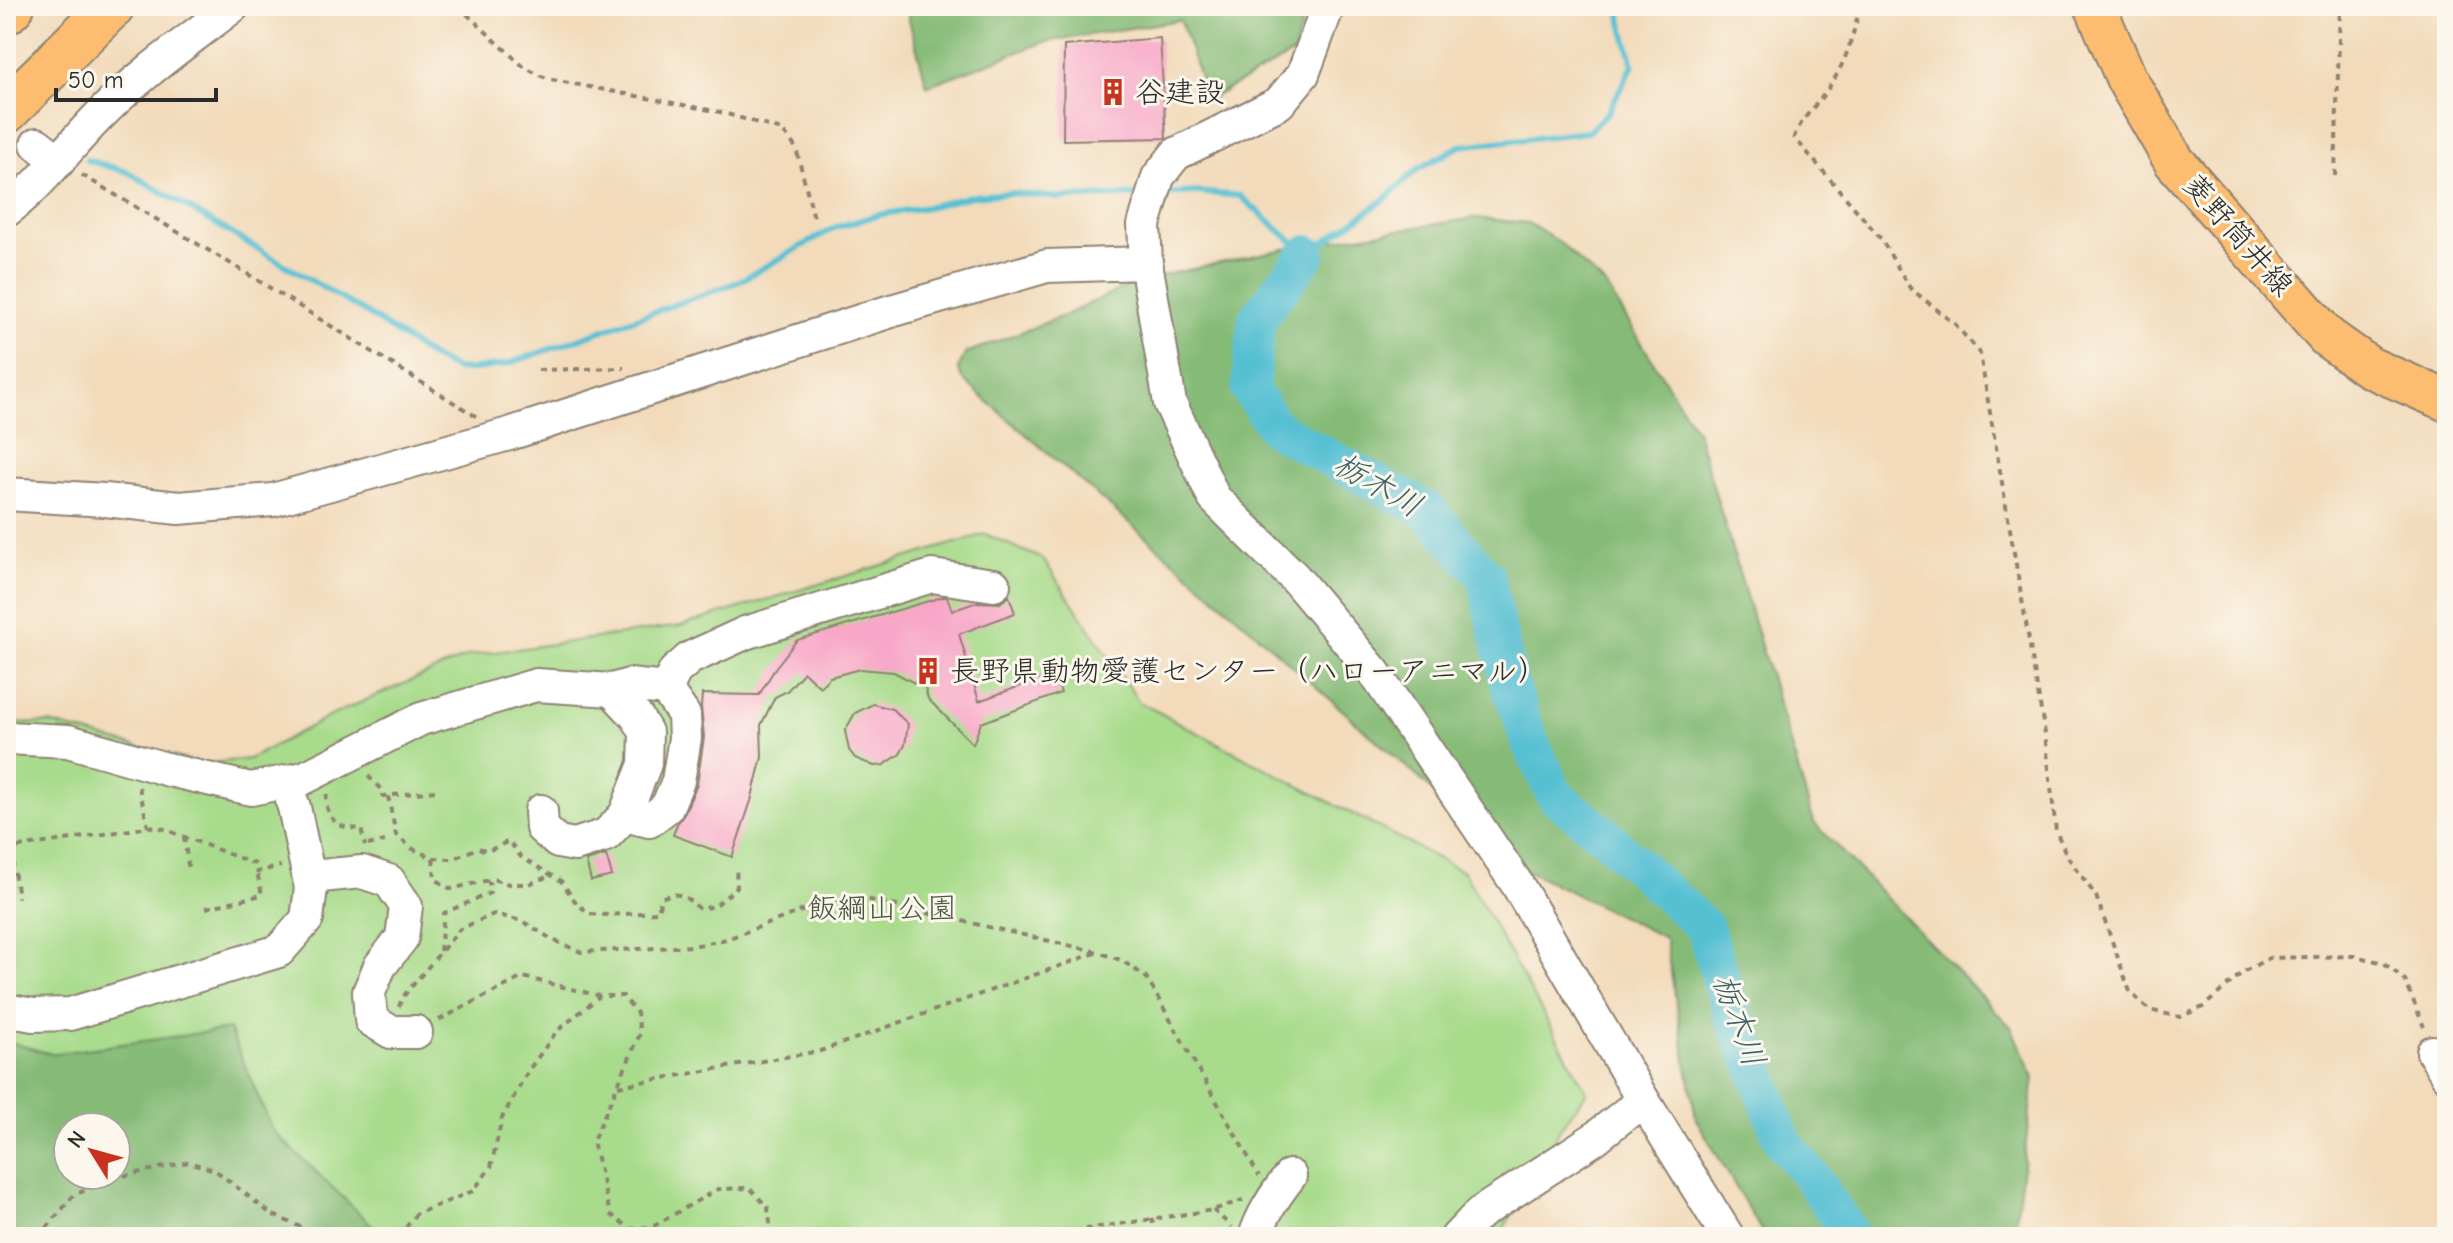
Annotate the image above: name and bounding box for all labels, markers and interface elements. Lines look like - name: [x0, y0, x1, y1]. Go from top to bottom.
- scale bar: [56, 52, 216, 102]
- text: 50 m: [68, 66, 124, 94]
- place label: 谷建設: [1135, 75, 1225, 110]
- building icon: 谷建設: [1098, 77, 1128, 107]
- street label: 菱野筒井線: [2176, 167, 2300, 303]
- water label: 栃木川: [1327, 445, 1429, 525]
- place label: 長野県動物愛護センター（ハローアニマル）: [950, 654, 1548, 689]
- building icon: 長野県動物愛護センター（ハローアニマル）: [913, 656, 943, 686]
- park label: 飯綱山公園: [807, 891, 957, 926]
- water label: 栃木川: [1705, 969, 1773, 1071]
- north arrow: [52, 1111, 132, 1191]
- text: N: [62, 1126, 92, 1153]

